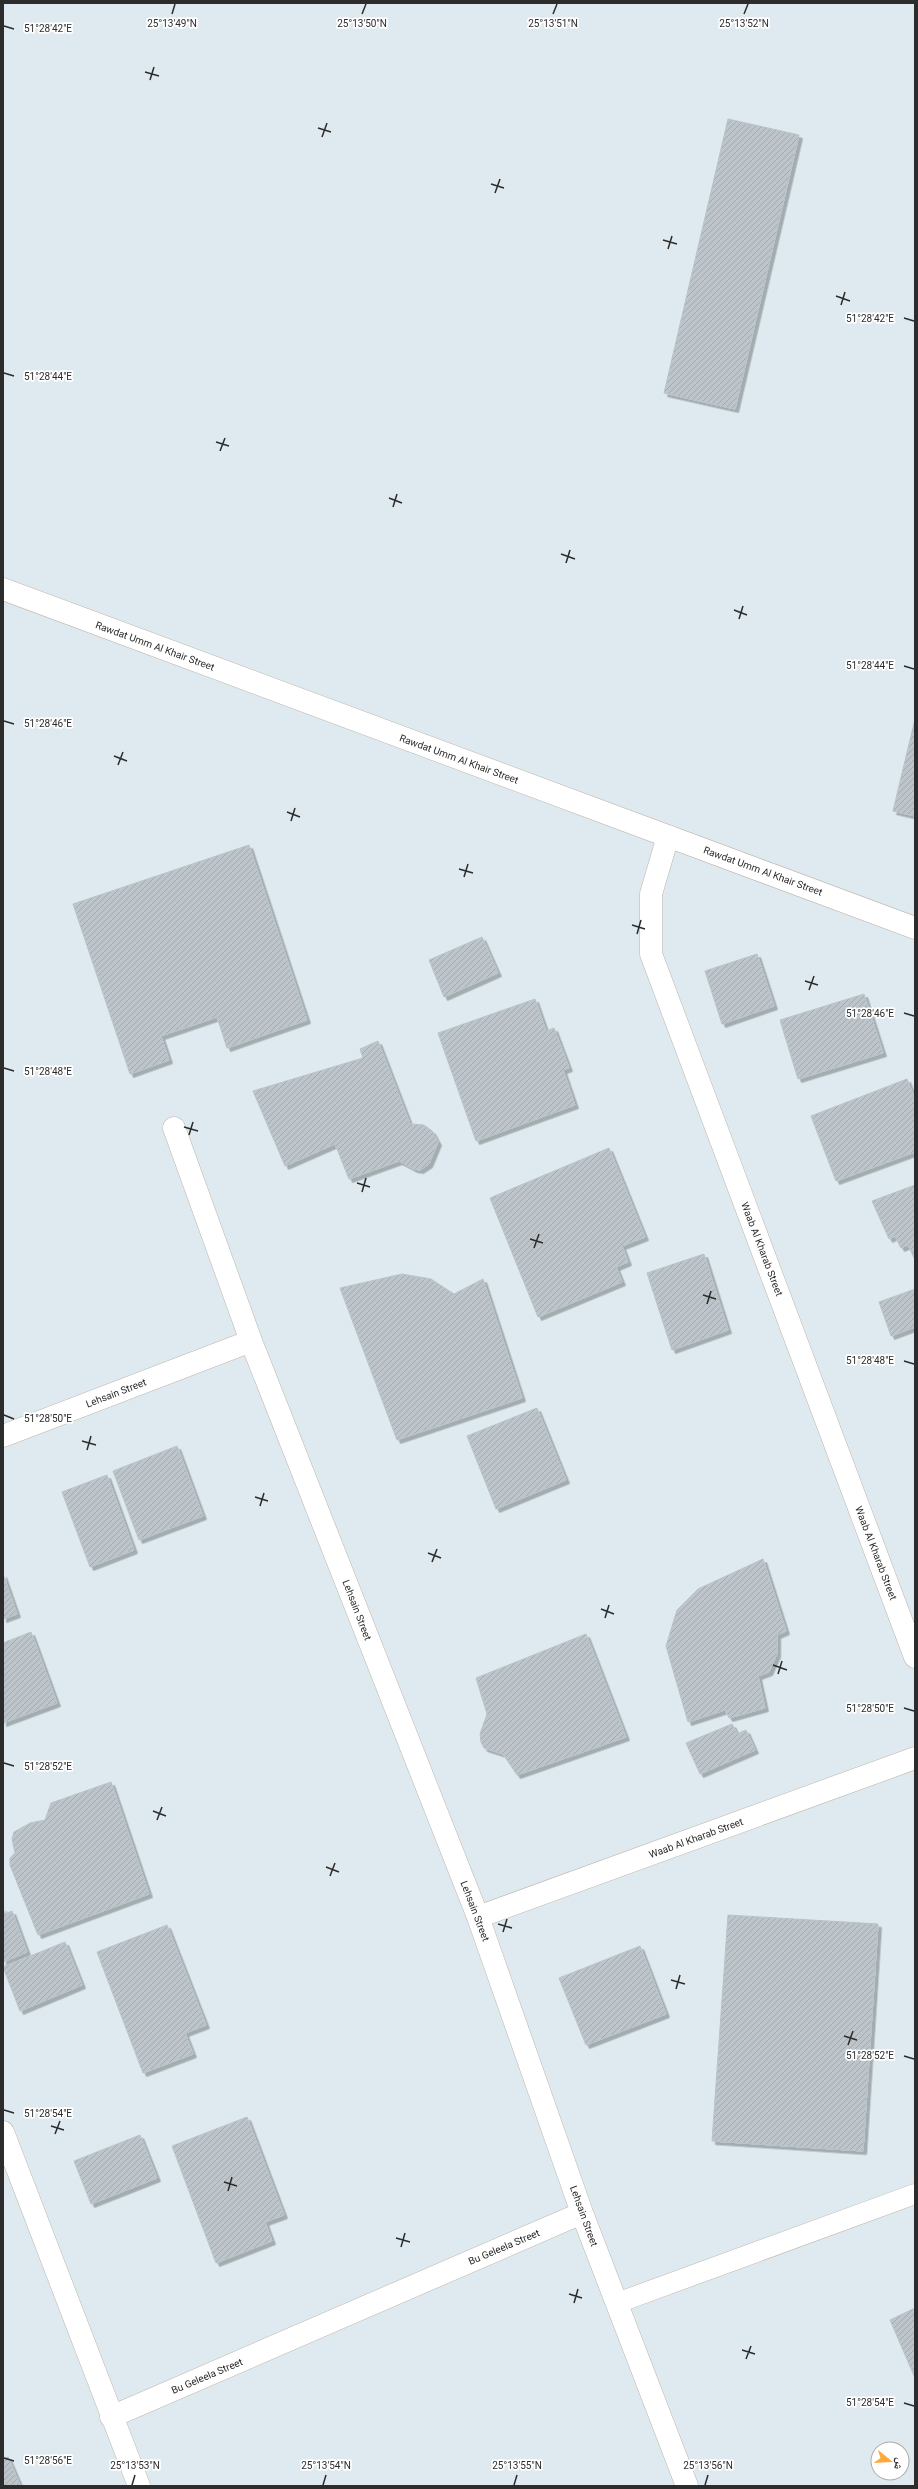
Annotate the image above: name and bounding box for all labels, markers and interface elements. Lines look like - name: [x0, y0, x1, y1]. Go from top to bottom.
- text: 25°13'49"N: [147, 18, 197, 29]
- text: 25°13'50"N: [337, 18, 387, 29]
- text: 25°13'51"N: [528, 18, 578, 29]
- text: 25°13'52"N: [719, 18, 769, 29]
- text: 51°28'42"E: [24, 23, 72, 34]
- text: 51°28'42"E: [846, 313, 894, 324]
- text: 51°28'44"E: [24, 371, 72, 382]
- street label: Rawdat Umm Al Khair Street: [94, 619, 216, 673]
- text: 51°28'44"E: [846, 660, 894, 671]
- text: 51°28'46"E: [24, 718, 72, 729]
- street label: Rawdat Umm Al Khair Street: [398, 732, 520, 786]
- street label: Rawdat Umm Al Khair Street: [702, 844, 824, 898]
- text: 51°28'46"E: [846, 1008, 894, 1019]
- text: 51°28'48"E: [24, 1066, 72, 1077]
- street label: Waab Al Kharab Street: [739, 1201, 785, 1297]
- text: 51°28'48"E: [846, 1355, 894, 1366]
- street label: Lehsain Street: [84, 1376, 148, 1410]
- text: 51°28'50"E: [24, 1413, 72, 1424]
- street label: Waab Al Kharab Street: [853, 1505, 899, 1601]
- street label: Lehsain Street: [340, 1578, 374, 1642]
- text: 51°28'50"E: [846, 1703, 894, 1714]
- text: 51°28'52"E: [24, 1761, 72, 1772]
- street label: Waab Al Kharab Street: [647, 1816, 745, 1860]
- street label: Lehsain Street: [458, 1879, 492, 1943]
- text: 51°28'52"E: [846, 2050, 894, 2061]
- text: 51°28'54"E: [24, 2108, 72, 2119]
- street label: Lehsain Street: [568, 2184, 600, 2248]
- street label: Bu Geleela Street: [467, 2227, 541, 2267]
- street label: Bu Geleela Street: [170, 2356, 244, 2396]
- text: 51°28'54"E: [846, 2397, 894, 2408]
- north arrow: [870, 2441, 910, 2481]
- text: 51°28'56"E: [24, 2455, 72, 2466]
- text: ش: [890, 2456, 907, 2472]
- text: 25°13'53"N: [110, 2460, 160, 2471]
- text: 25°13'54"N: [301, 2460, 351, 2471]
- text: 25°13'55"N: [492, 2460, 542, 2471]
- text: 25°13'56"N: [683, 2460, 733, 2471]

